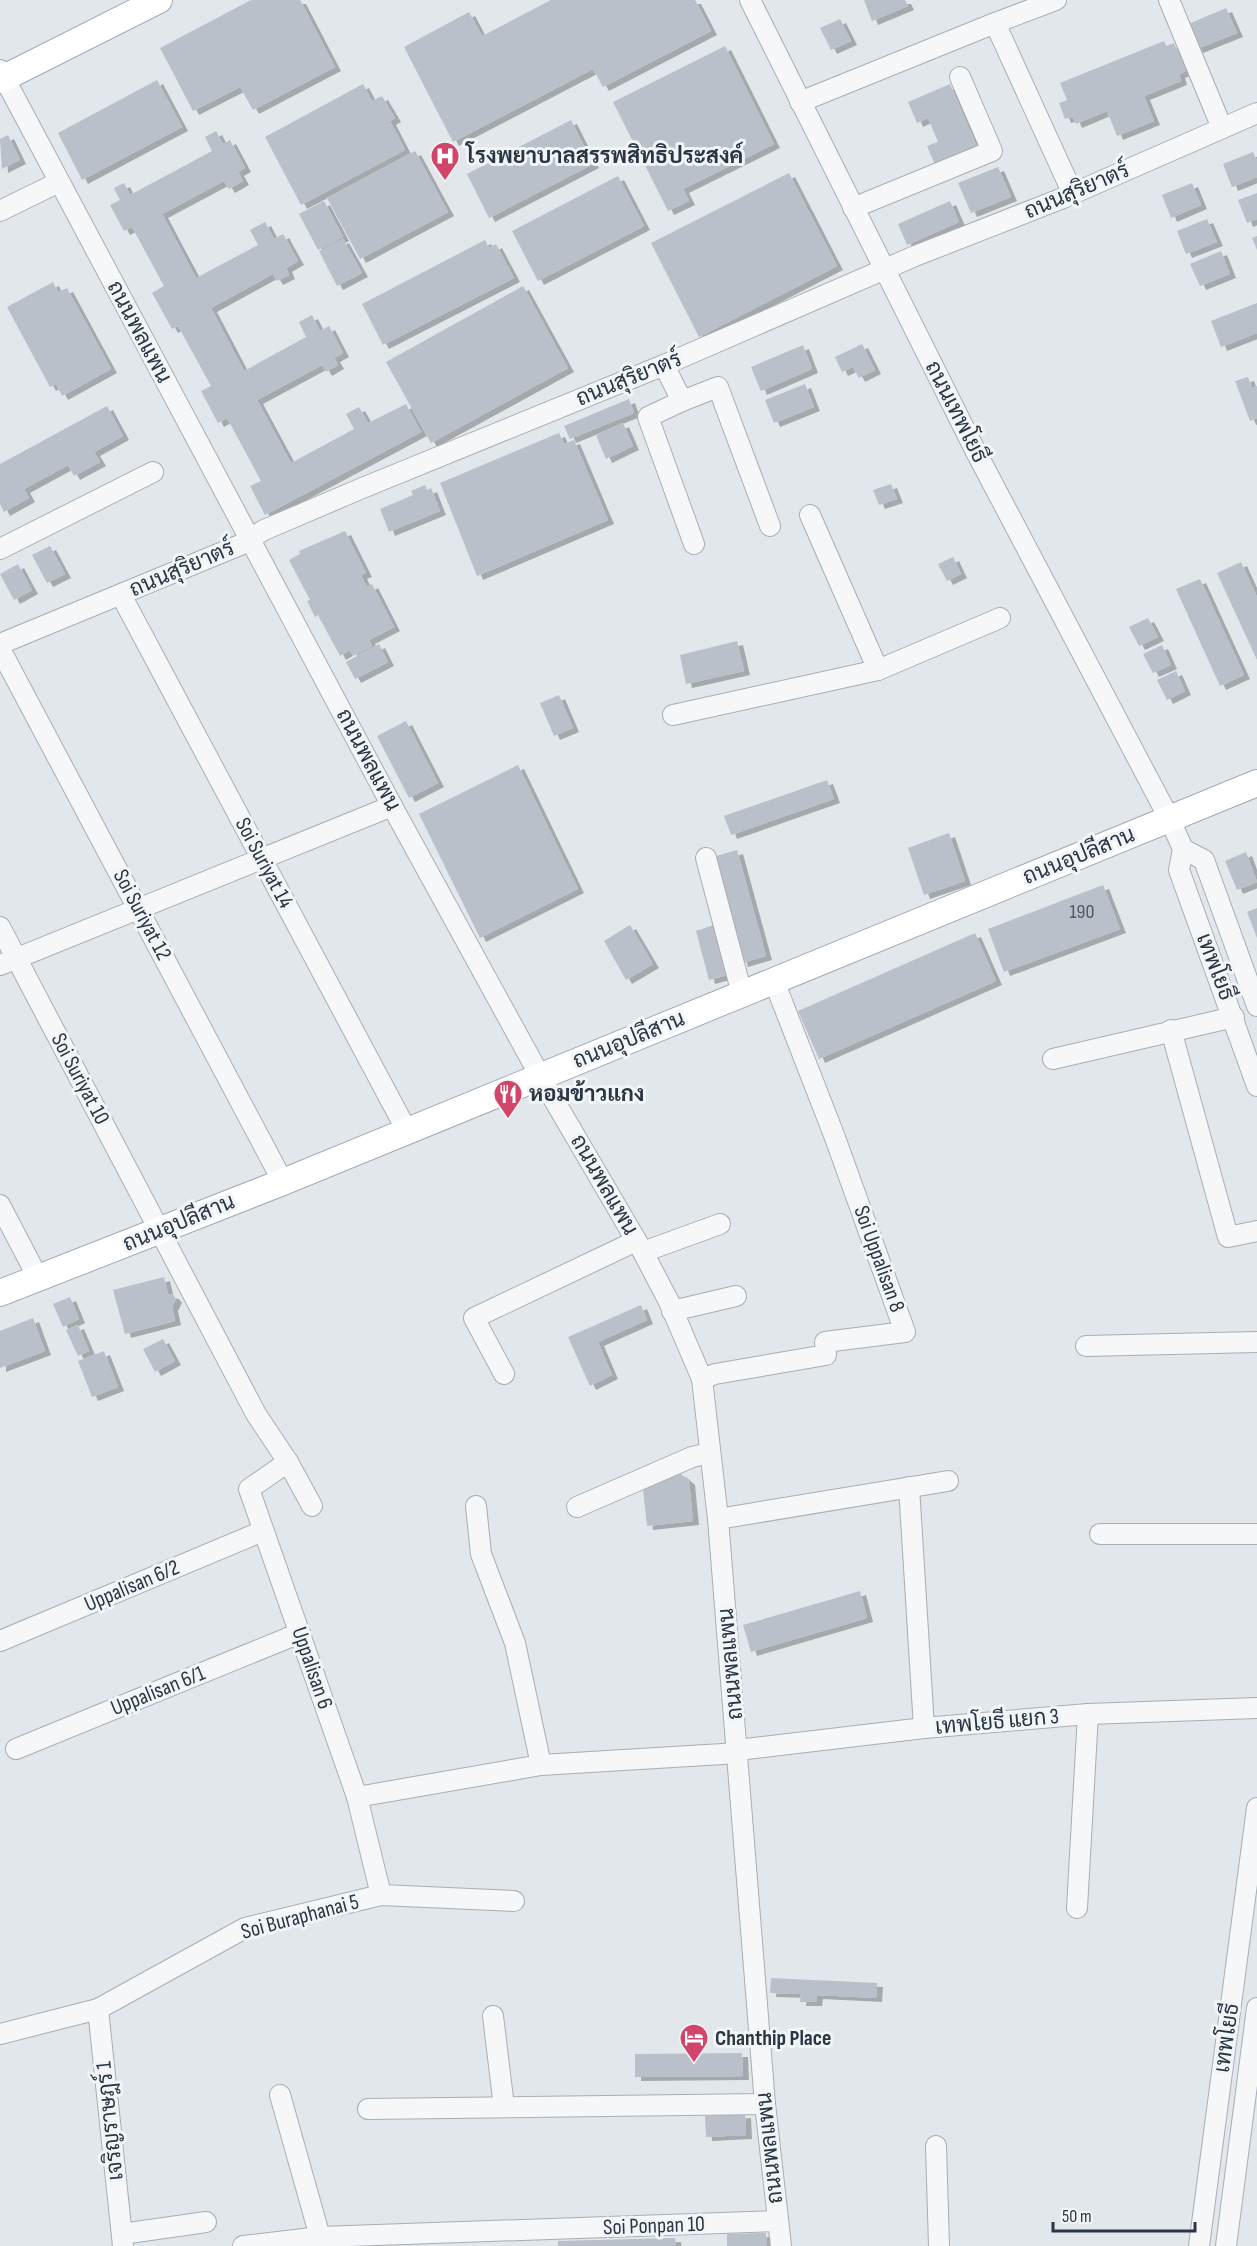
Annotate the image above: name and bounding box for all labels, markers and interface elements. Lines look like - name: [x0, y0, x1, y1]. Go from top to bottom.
- hospital icon: โรงพยาบาลสรรพสิทธิประสงค์: [429, 140, 461, 182]
- place label: โรงพยาบาลสรรพสิทธิประสงค์: [464, 141, 744, 170]
- street label: ถนนสุริยาตร์: [1020, 155, 1134, 226]
- street label: ถนนพลแพน: [101, 276, 177, 388]
- street label: ถนนสุริยาตร์: [572, 344, 686, 413]
- street label: ถนนเทพโยธี: [919, 356, 995, 468]
- street label: ถนนสุริยาตร์: [125, 533, 239, 604]
- street label: ถนนพลแพน: [330, 704, 406, 816]
- street label: Soi Suriyat 14: [229, 813, 299, 913]
- street label: ถนนอุปลีสาน: [1019, 820, 1139, 892]
- street label: Soi Suriyat 12: [107, 865, 177, 965]
- house number: 190: [1070, 900, 1094, 924]
- street label: เทพโยธี: [1190, 929, 1242, 1005]
- street label: ถนนอุปลีสาน: [569, 1004, 689, 1076]
- street label: Soi Suriyat 10: [45, 1029, 115, 1129]
- restaurant icon: หอมข้าวแกง: [492, 1078, 524, 1120]
- place label: หอมข้าวแกง: [529, 1079, 644, 1108]
- street label: ถนนพลแพน: [564, 1130, 644, 1240]
- street label: ถนนอุปลีสาน: [119, 1187, 239, 1259]
- street label: Soi Uppalisan 8: [847, 1202, 911, 1316]
- street label: Uppalisan 6/2: [80, 1554, 184, 1618]
- street label: ถนนพลแพน: [713, 1607, 749, 1721]
- street label: Uppalisan 6: [285, 1623, 339, 1713]
- street label: Uppalisan 6/1: [107, 1660, 209, 1722]
- street label: เทพโยธี แยก 3: [934, 1701, 1060, 1741]
- street label: Soi Buraphanai 5: [238, 1888, 362, 1946]
- street label: เทพโยธี: [1207, 2001, 1245, 2075]
- hotel icon: Chanthip Place: [678, 2022, 710, 2064]
- place label: Chanthip Place: [715, 2025, 831, 2052]
- street label: เจริญราษฎร์ 1: [88, 2060, 131, 2182]
- street label: ถนนพลแพน: [751, 2091, 789, 2205]
- scale bar: [1053, 2195, 1196, 2233]
- text: 50 m: [1062, 2206, 1092, 2227]
- street label: Soi Ponpan 10: [603, 2211, 705, 2241]

